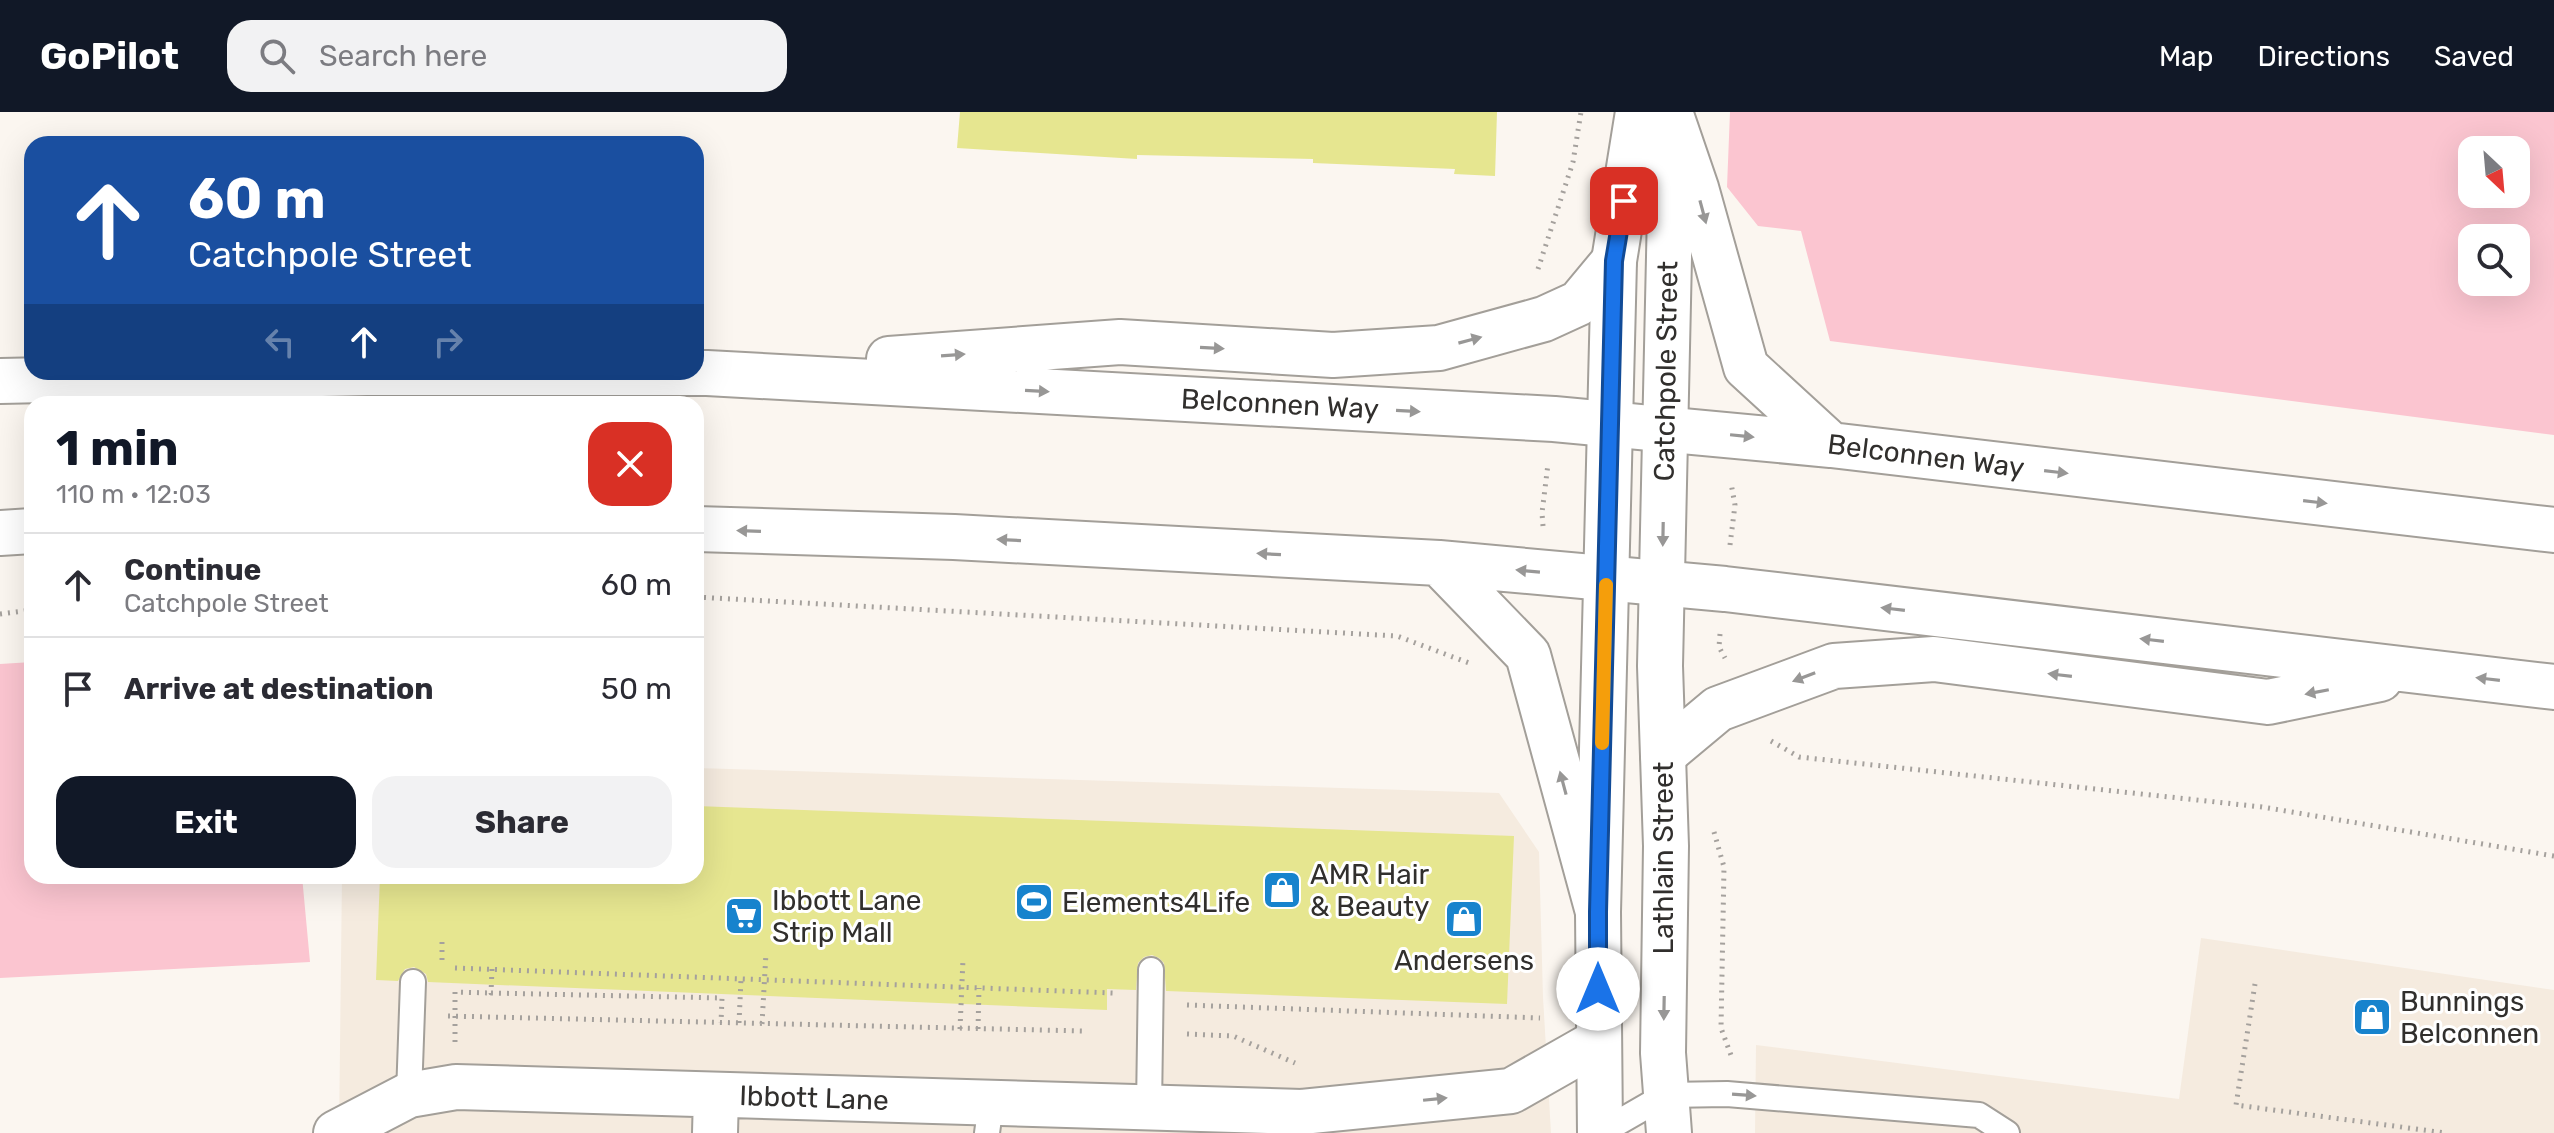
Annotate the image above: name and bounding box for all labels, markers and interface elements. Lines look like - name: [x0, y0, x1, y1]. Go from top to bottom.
- search box: [227, 20, 787, 92]
- text: GoPilot: [40, 33, 179, 79]
- icon: search: [255, 34, 299, 78]
- text: Search here: [319, 38, 487, 74]
- text: Map: [2159, 40, 2213, 73]
- text: Directions: [2257, 40, 2390, 73]
- text: Saved: [2434, 40, 2514, 73]
- north arrow: [2458, 136, 2530, 208]
- map controls: [2458, 136, 2530, 296]
- text: 60 m: [188, 166, 326, 232]
- pin: [1590, 167, 1658, 235]
- icon: ahead: [56, 168, 160, 272]
- icon: arrive: [1602, 179, 1646, 223]
- one-way arrow: [1697, 201, 1710, 225]
- button: search: [2458, 224, 2530, 296]
- text: Catchpole Street: [188, 233, 471, 276]
- street label: Catchpole Street: [1648, 260, 1684, 482]
- icon: left: [258, 320, 302, 364]
- icon: ahead: [342, 320, 386, 364]
- icon: right: [426, 320, 470, 364]
- one-way arrow: [1458, 333, 1483, 345]
- one-way arrow: [1200, 341, 1225, 354]
- one-way arrow: [940, 348, 965, 361]
- street label: Belconnen Way: [1180, 382, 1380, 426]
- one-way arrow: [1025, 385, 1050, 398]
- one-way arrow: [1396, 405, 1421, 418]
- text: 1 min: [56, 420, 179, 477]
- button: close: [588, 422, 672, 506]
- street label: Belconnen Way: [1826, 428, 2026, 484]
- one-way arrow: [1730, 430, 1755, 443]
- one-way arrow: [2044, 465, 2069, 478]
- text: 110 m · 12:03: [56, 479, 211, 510]
- one-way arrow: [2303, 496, 2328, 509]
- one-way arrow: [1657, 522, 1669, 547]
- one-way arrow: [736, 524, 761, 537]
- one-way arrow: [996, 533, 1021, 546]
- one-way arrow: [1256, 547, 1281, 560]
- text: Continue: [124, 552, 261, 588]
- icon: ahead: [56, 563, 100, 607]
- one-way arrow: [1515, 564, 1540, 577]
- text: 60 m: [601, 567, 672, 603]
- text: Catchpole Street: [124, 588, 329, 619]
- one-way arrow: [1881, 603, 1906, 616]
- one-way arrow: [2139, 633, 2164, 646]
- icon: arrive: [56, 667, 100, 711]
- one-way arrow: [2047, 668, 2072, 681]
- text: Arrive at destination: [124, 671, 434, 707]
- text: 50 m: [601, 671, 672, 707]
- one-way arrow: [1791, 671, 1815, 684]
- one-way arrow: [2475, 672, 2500, 685]
- one-way arrow: [2305, 686, 2330, 698]
- street label: Lathlain Street: [1647, 762, 1680, 954]
- one-way arrow: [1556, 771, 1568, 796]
- button: Exit: [56, 776, 356, 868]
- button: Share: [372, 776, 672, 868]
- place label: AMR Hair & Beauty: [1310, 858, 1429, 923]
- shop icon: AMR Hair & Beauty: [1261, 869, 1303, 911]
- sports icon: Elements4Life: [1013, 881, 1055, 923]
- place label: Ibbott Lane Strip Mall: [772, 884, 922, 949]
- place label: Elements4Life: [1062, 886, 1250, 919]
- supermarket icon: Ibbott Lane Strip Mall: [723, 895, 765, 937]
- shop icon: Andersens: [1443, 898, 1485, 940]
- place label: Andersens: [1394, 944, 1534, 977]
- position arrow: [1556, 947, 1640, 1031]
- place label: Bunnings Belconnen: [2400, 985, 2539, 1050]
- one-way arrow: [1658, 996, 1670, 1021]
- shop icon: Bunnings Belconnen: [2351, 996, 2393, 1038]
- street label: Ibbott Lane: [739, 1079, 889, 1117]
- one-way arrow: [1732, 1089, 1757, 1102]
- one-way arrow: [1423, 1092, 1448, 1105]

